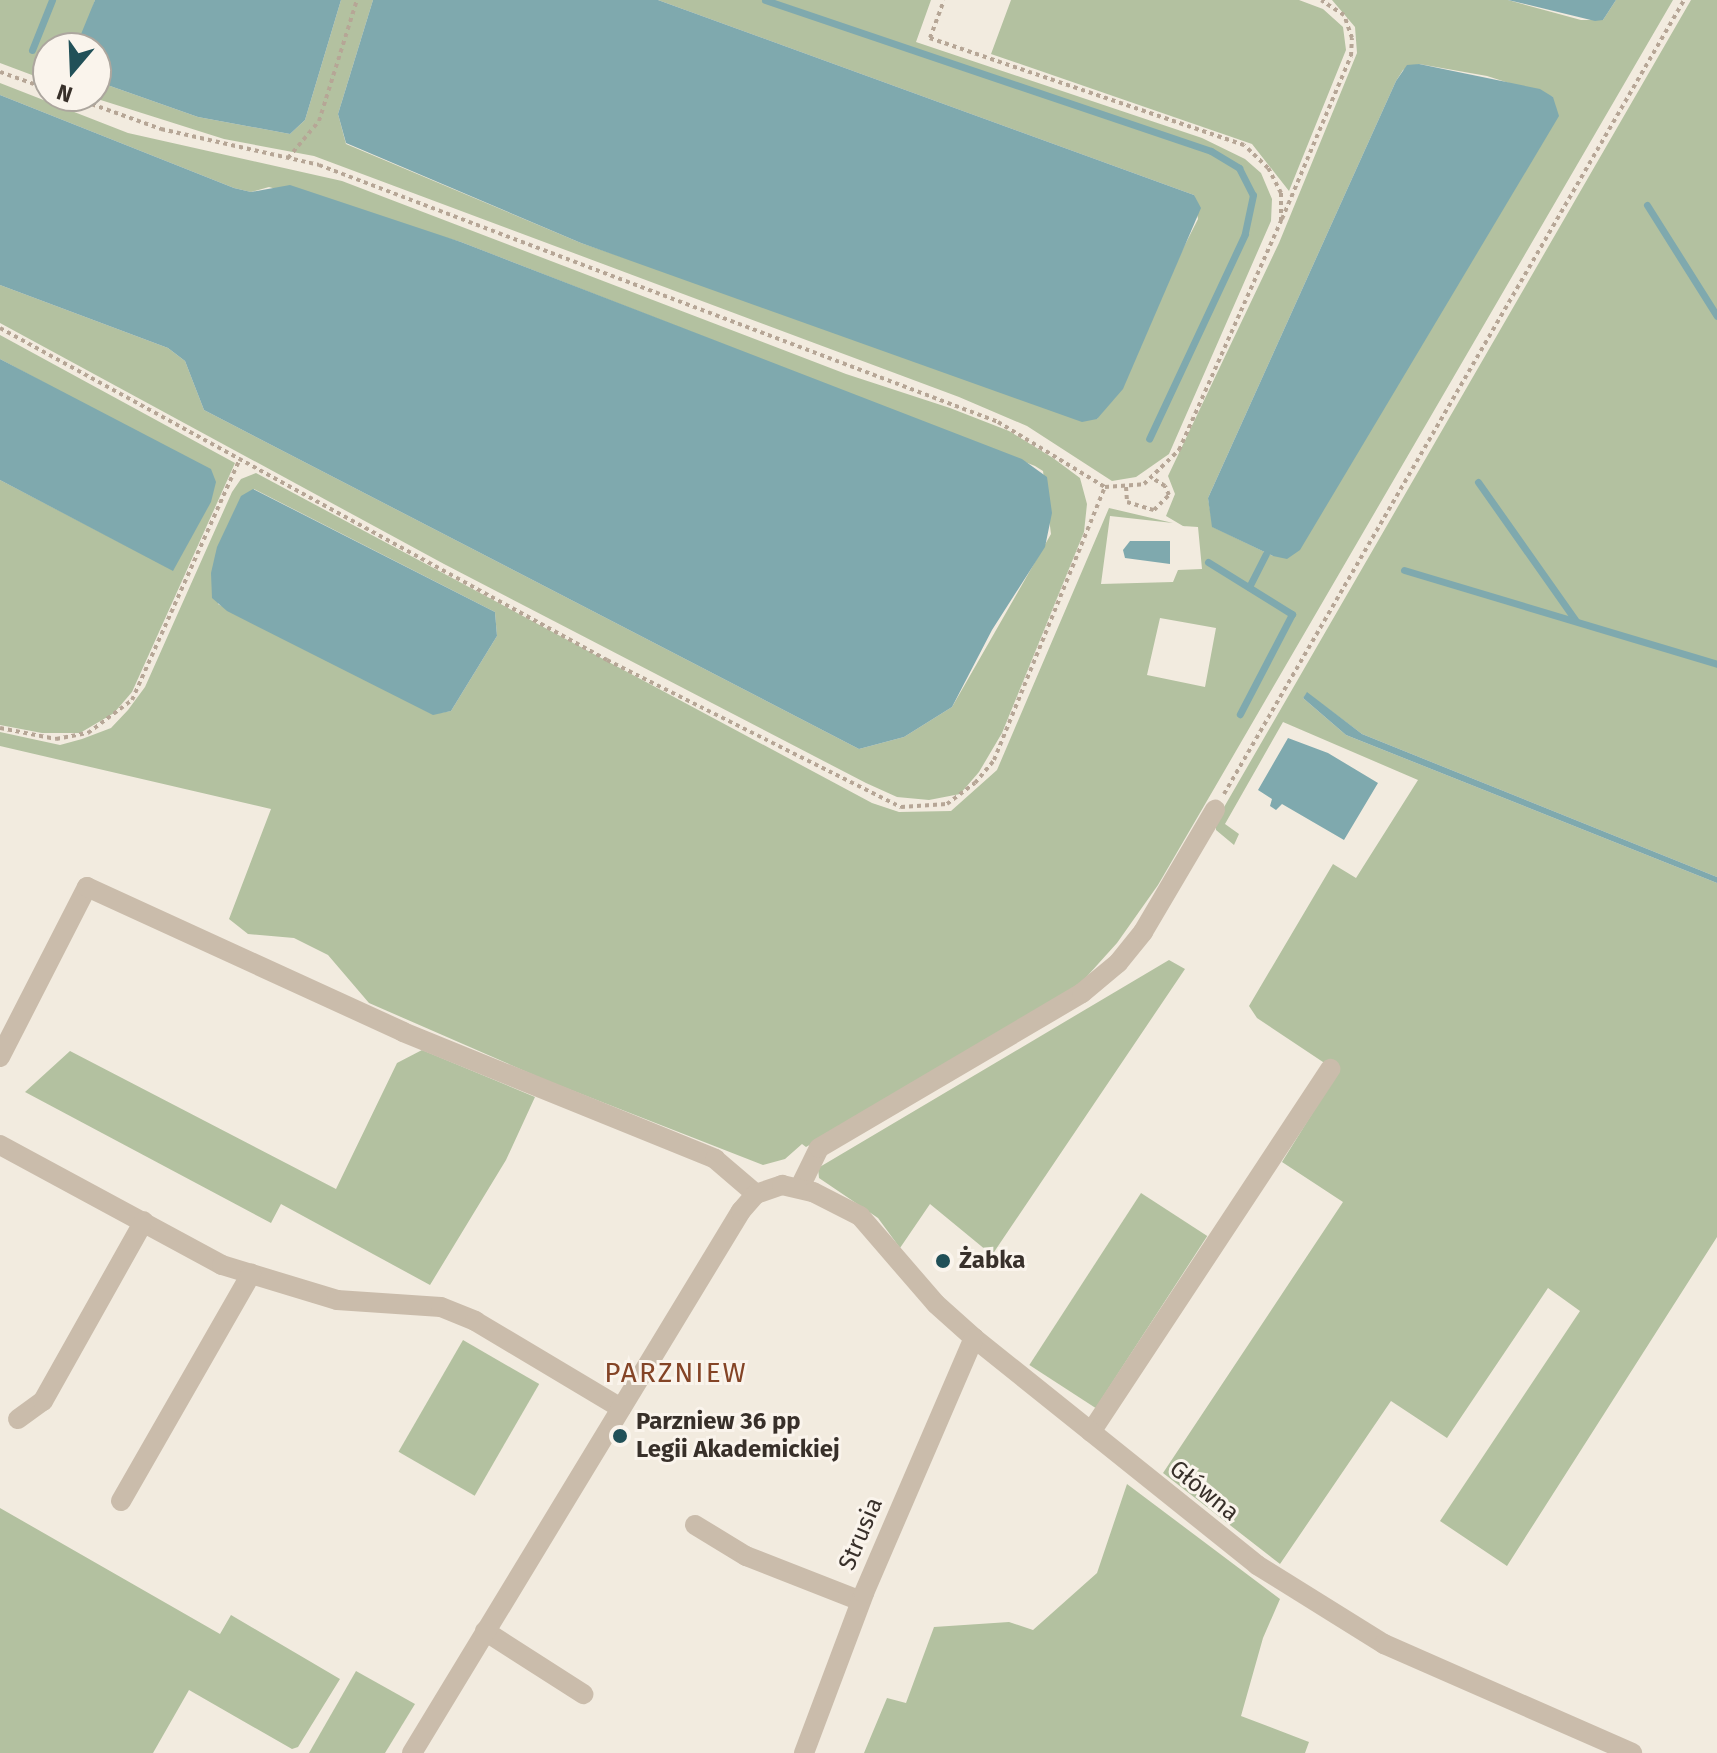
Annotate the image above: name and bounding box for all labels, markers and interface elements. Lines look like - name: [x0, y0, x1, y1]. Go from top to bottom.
- north arrow: [32, 32, 112, 112]
- text: N: [53, 78, 76, 108]
- place label: Żabka: [959, 1247, 1025, 1275]
- marker: Żabka: [934, 1252, 952, 1270]
- district label: PARZNIEW: [604, 1356, 748, 1390]
- place label: Parzniew 36 pp Legii Akademickiej: [636, 1408, 840, 1464]
- marker: Parzniew 36 pp Legii Akademickiej: [611, 1427, 629, 1445]
- street label: Główna: [1164, 1454, 1244, 1528]
- street label: Strusia: [833, 1493, 889, 1575]

